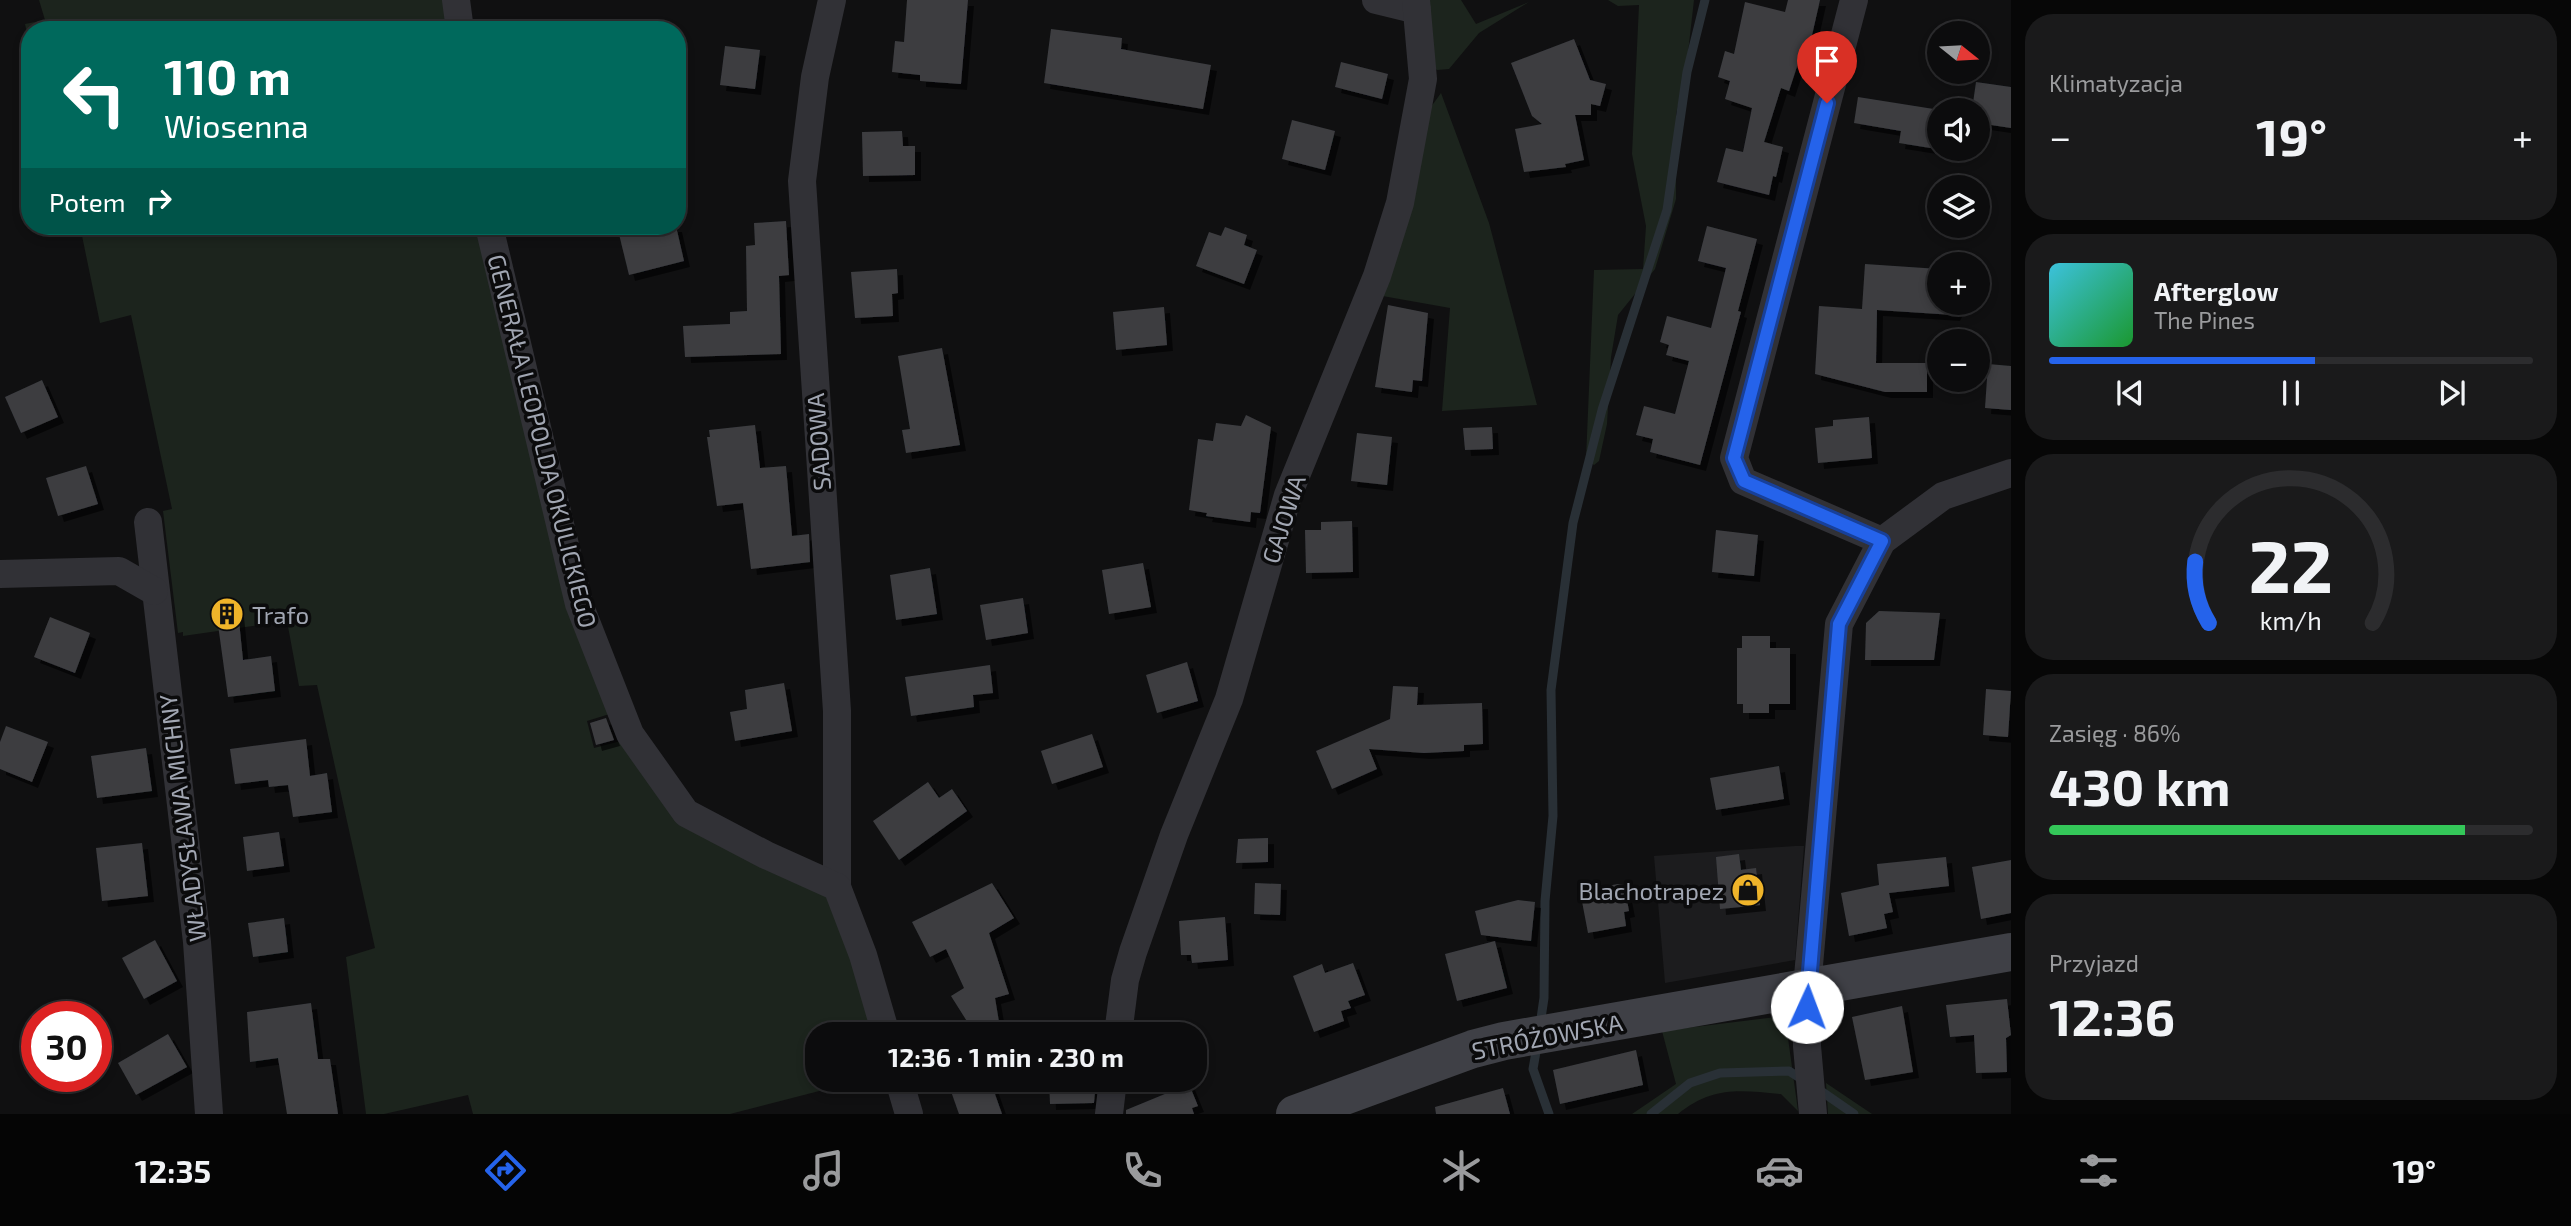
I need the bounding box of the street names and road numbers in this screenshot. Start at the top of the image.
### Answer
street label: GENERAŁA LEOPOLDA OKULICKIEGO [482,251,604,631]
street label: SADOWA [800,392,836,492]
street label: GAJOWA [1255,471,1311,567]
street label: WŁADYSŁAWA MICHNY [152,692,212,943]
street label: STRÓŻOWSKA [1469,1007,1625,1065]

